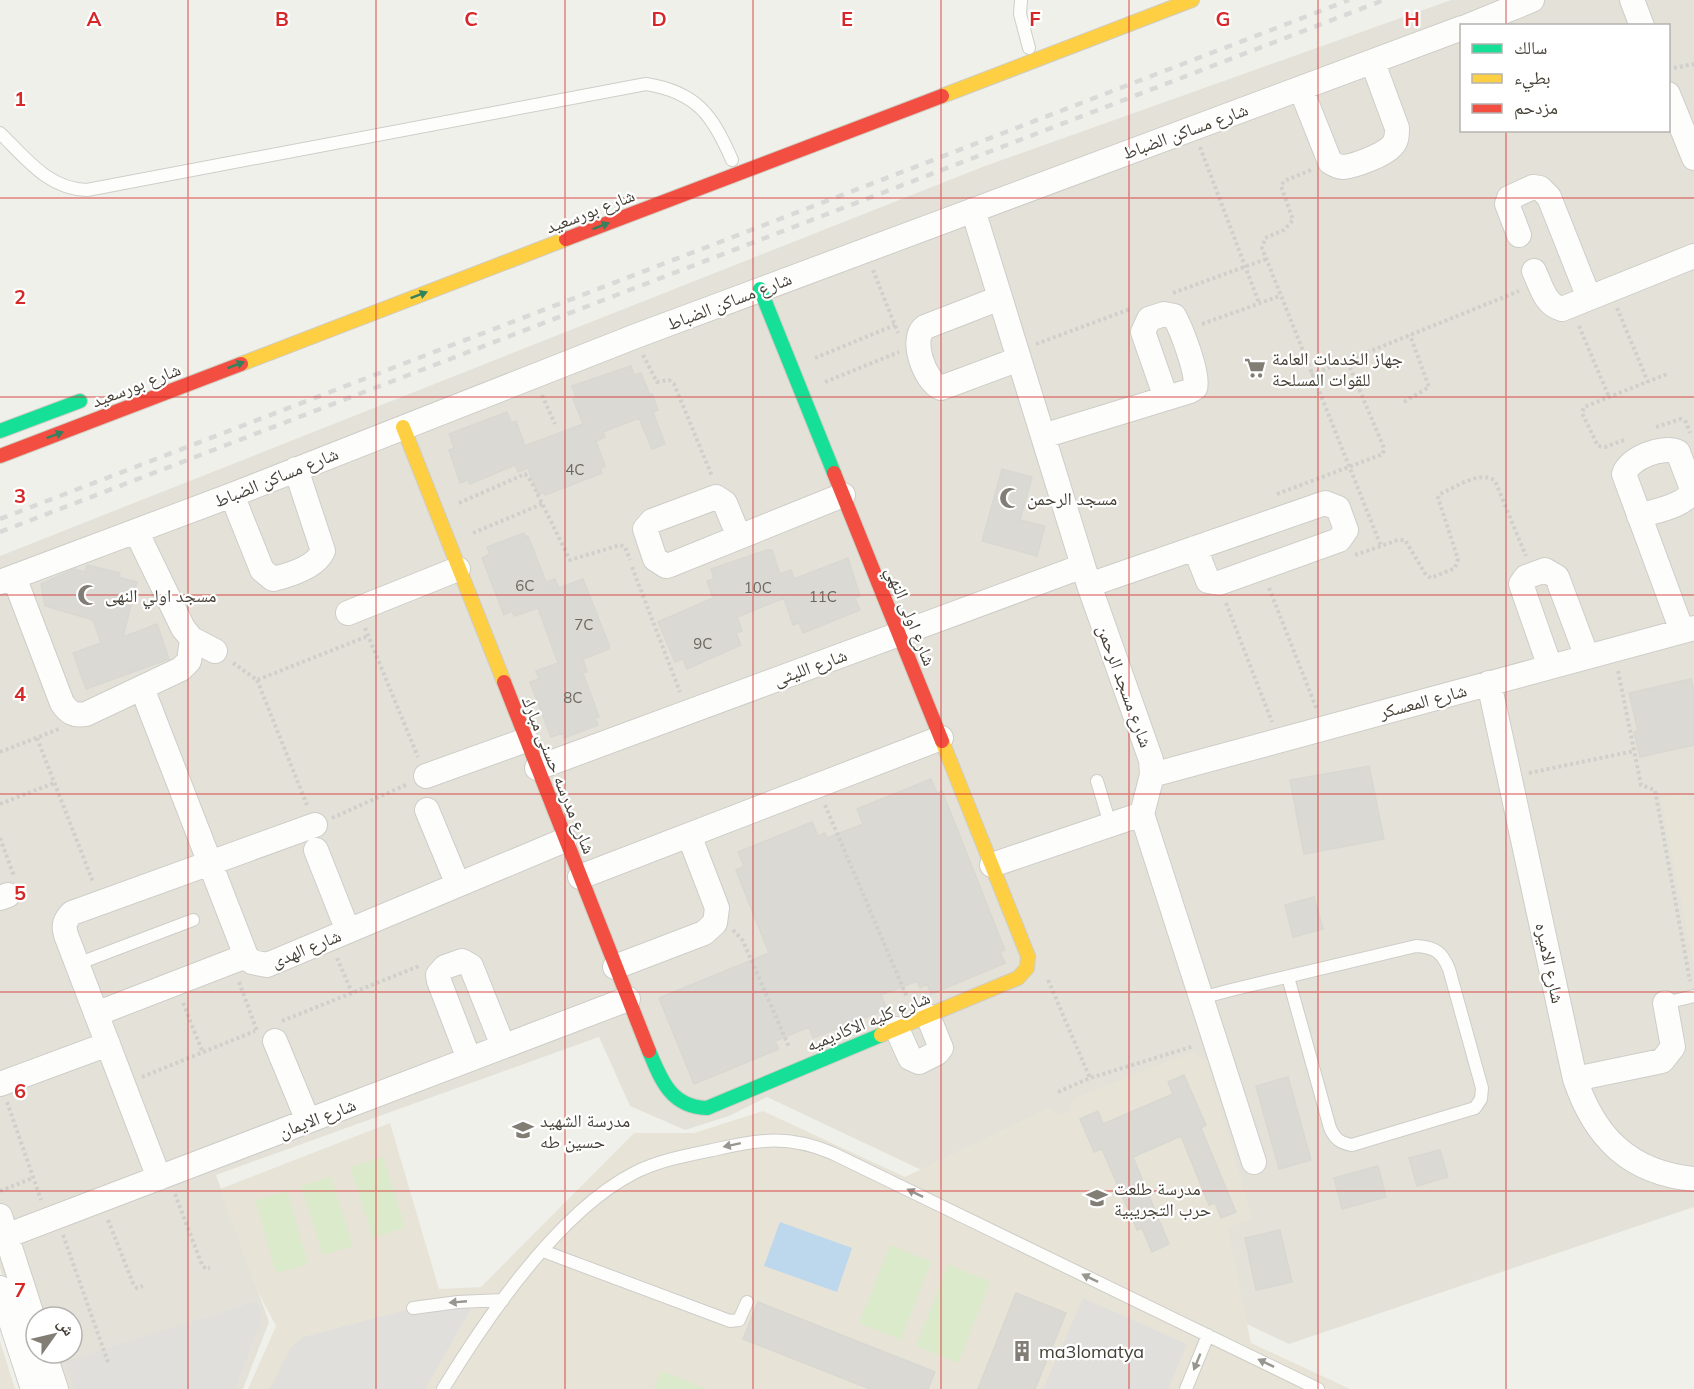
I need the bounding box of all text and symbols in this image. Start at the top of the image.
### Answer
text: A [87,6,102,31]
text: B [275,6,289,31]
text: C [464,6,478,31]
text: D [651,6,667,31]
text: E [841,6,853,31]
text: F [1029,6,1041,31]
text: G [1216,6,1230,31]
text: H [1404,6,1420,31]
legend [1460,24,1670,132]
text: سالك [1514,36,1547,59]
text: بطيء [1514,66,1551,93]
text: 1 [14,86,26,111]
text: مزدحم [1514,96,1558,120]
street label: شارع مساكن الضباط [1119,98,1251,164]
street label: شارع بورسعيد [542,184,638,238]
one-way arrow [592,221,610,230]
street label: شارع مساكن الضباط [663,267,795,335]
text: 2 [14,284,26,309]
one-way arrow [410,290,428,300]
place label: جهاز الخدمات العامة للقوات المسلحة [1272,347,1403,391]
supermarket icon: جهاز الخدمات العامة للقوات المسلحة [1243,356,1267,380]
street label: شارع بورسعيد [88,358,184,412]
one-way arrow [228,360,246,370]
one-way arrow [46,430,64,440]
street label: شارع مساكن الضباط [210,442,342,512]
house number: 4C [565,460,585,479]
text: 3 [14,483,26,508]
mosque icon: مسجد الرحمن [998,486,1022,510]
place label: مسجد الرحمن [1027,487,1117,510]
street label: شارع اولى النهي [877,563,941,670]
house number: 6C [515,576,535,595]
house number: 10C [744,578,772,597]
mosque icon: مسجد اولي النهى [76,583,100,607]
place label: مسجد اولي النهى [105,584,217,610]
house number: 11C [809,587,837,606]
house number: 7C [574,615,594,634]
street label: شارع مسجد الرحمن [1092,621,1158,751]
house number: 9C [693,634,713,653]
street label: شارع الليثى [770,643,850,691]
street label: شارع المعسكر [1376,678,1469,724]
text: 4 [14,681,26,706]
house number: 8C [563,688,583,707]
street label: شارع مدرسه حسنى مبارك [517,693,601,857]
text: 5 [14,880,26,905]
street label: شارع الاميره [1530,921,1570,1005]
street label: شارع الهدى [268,924,344,972]
street label: شارع كليه الاكاديميه [803,986,933,1056]
text: 6 [14,1078,26,1103]
street label: شارع الايمان [275,1093,359,1143]
place label: مدرسة الشهيد حسين طه [540,1109,630,1153]
school or university icon: مدرسة الشهيد حسين طه [511,1118,535,1142]
one-way arrow [723,1141,741,1151]
place label: مدرسة طلعت حرب التجريبية [1114,1177,1211,1221]
school or university icon: مدرسة طلعت حرب التجريبية [1085,1186,1109,1210]
one-way arrow [906,1188,923,1198]
one-way arrow [1082,1274,1099,1283]
text: 7 [14,1277,26,1302]
one-way arrow [448,1297,467,1307]
north arrow [24,1305,84,1365]
text: ش [53,1314,79,1339]
building icon: ma3lomatya [1010,1339,1034,1363]
place label: ma3lomatya [1039,1340,1144,1363]
one-way arrow [1192,1353,1201,1371]
one-way arrow [1257,1359,1274,1368]

